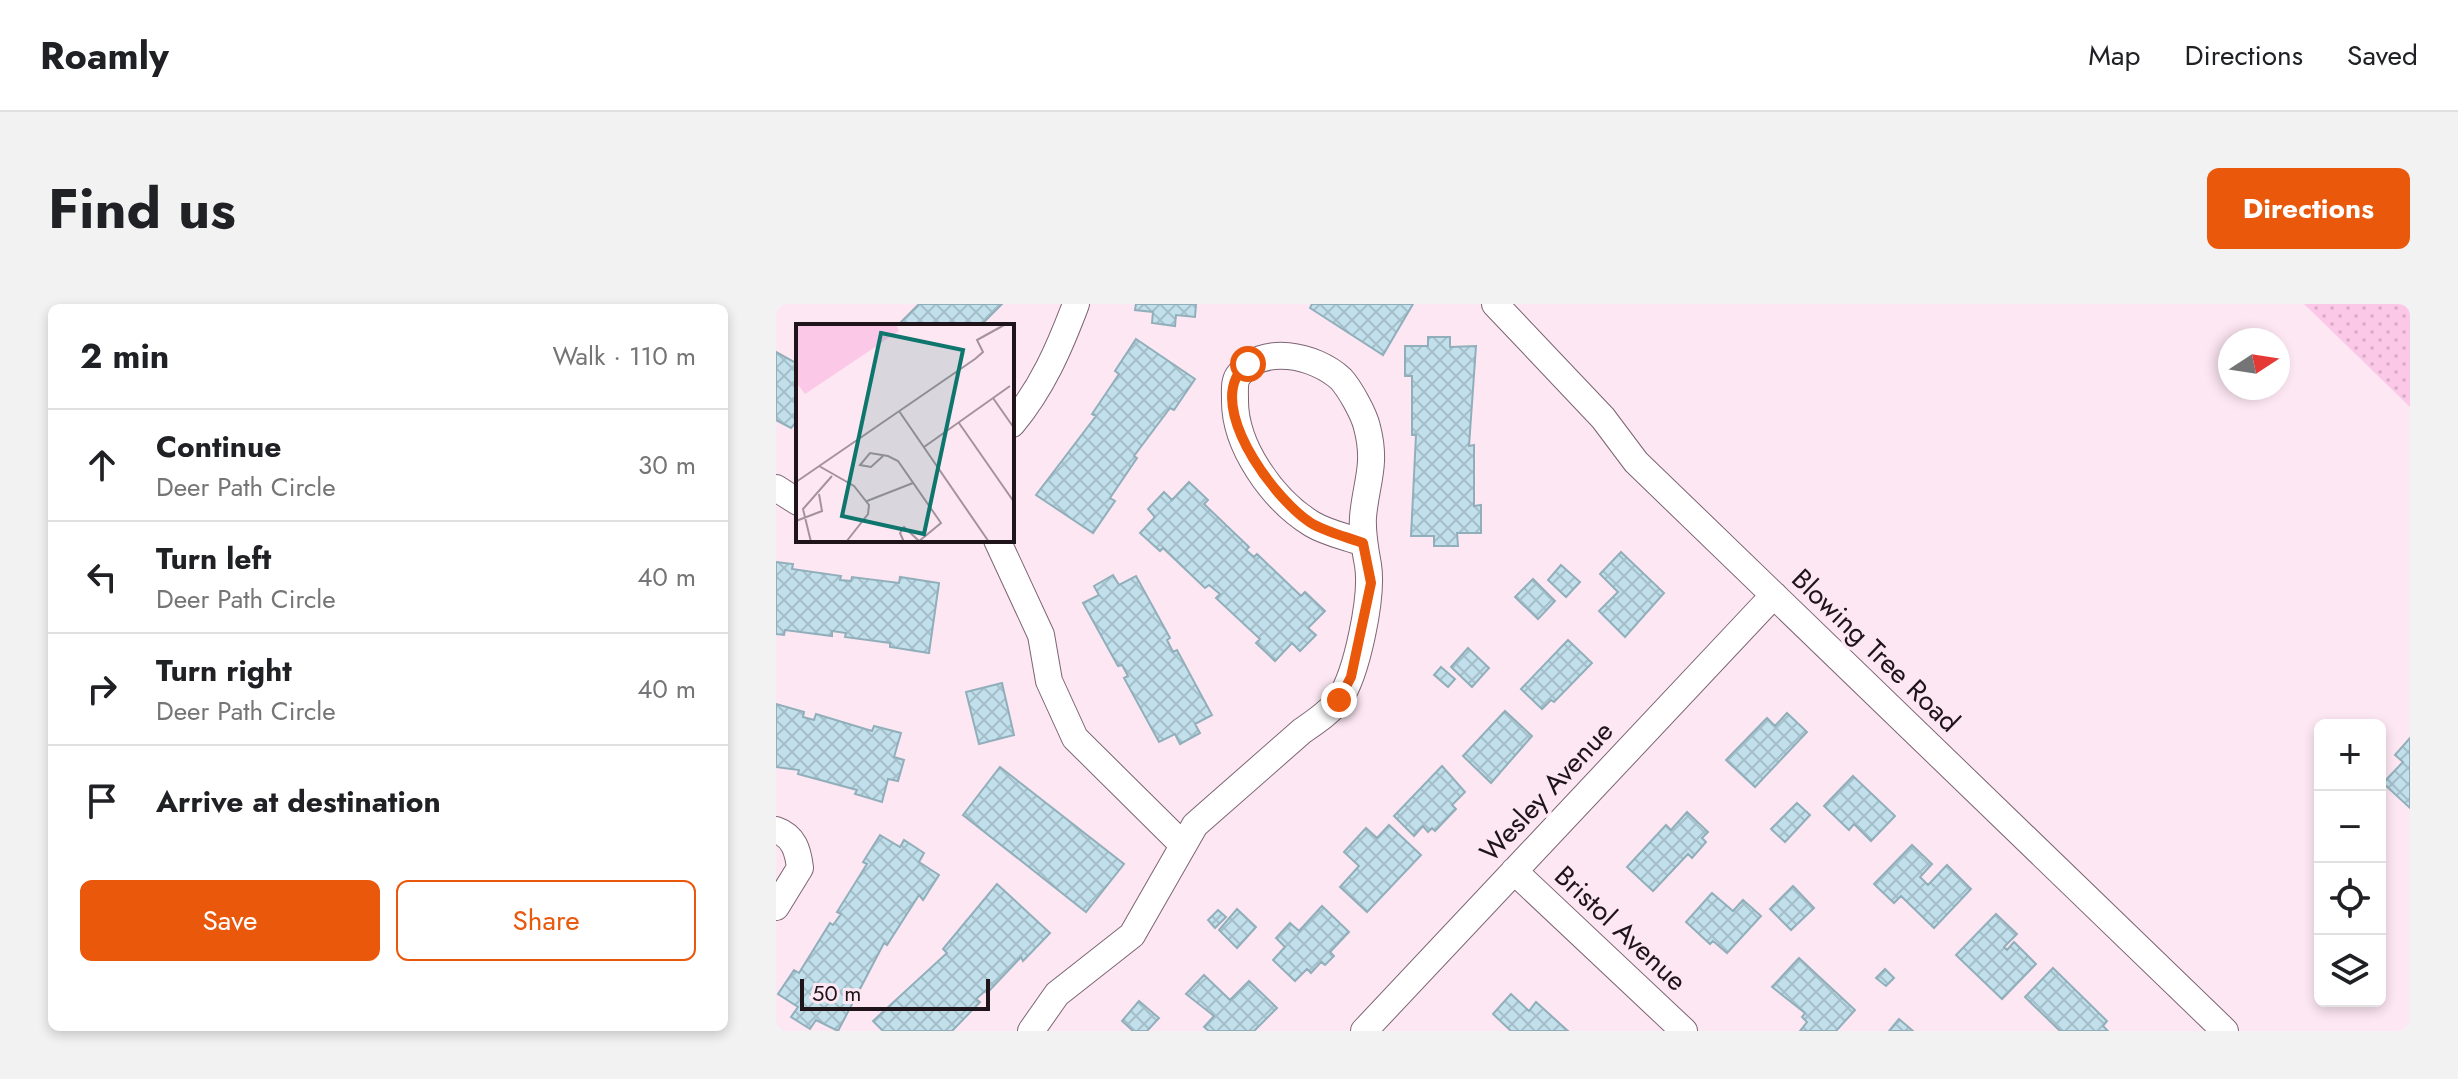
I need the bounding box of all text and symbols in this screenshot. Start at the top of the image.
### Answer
text: Roamly [40,28,169,83]
text: Map [2088,35,2140,76]
text: Directions [2184,35,2303,76]
text: Saved [2347,35,2418,76]
text: Find us [48,168,236,249]
button: Directions [2207,168,2410,249]
inset map [796,324,1014,542]
north arrow [2218,328,2290,400]
text: 2 min [80,332,169,381]
text: Walk · 110 m [552,337,696,375]
route start [1230,346,1266,382]
text: Continue [156,425,282,468]
icon: ahead [80,443,124,487]
text: 30 m [638,446,696,484]
text: Deer Path Circle [156,468,336,506]
text: Turn left [156,537,271,580]
icon: left [80,555,124,599]
text: 40 m [637,558,696,596]
street label: Blowing Tree Road [1782,559,1969,741]
text: Deer Path Circle [156,580,336,618]
text: Turn right [156,649,292,692]
icon: right [80,667,124,711]
text: 40 m [637,670,696,708]
route end [1321,682,1357,718]
text: Deer Path Circle [156,692,336,730]
street label: Wesley Avenue [1470,712,1623,871]
map controls [2314,719,2386,1007]
button: + [2314,719,2386,791]
icon: arrive [80,779,124,823]
text: Arrive at destination [156,780,441,823]
button: − [2314,791,2386,863]
street label: Bristol Avenue [1545,856,1696,1001]
button: locate [2314,863,2386,935]
button: Save [80,880,380,961]
button: Share [396,880,696,961]
button: layers [2314,935,2386,1007]
scale bar [800,975,990,1011]
text: 50 m [812,977,861,1009]

